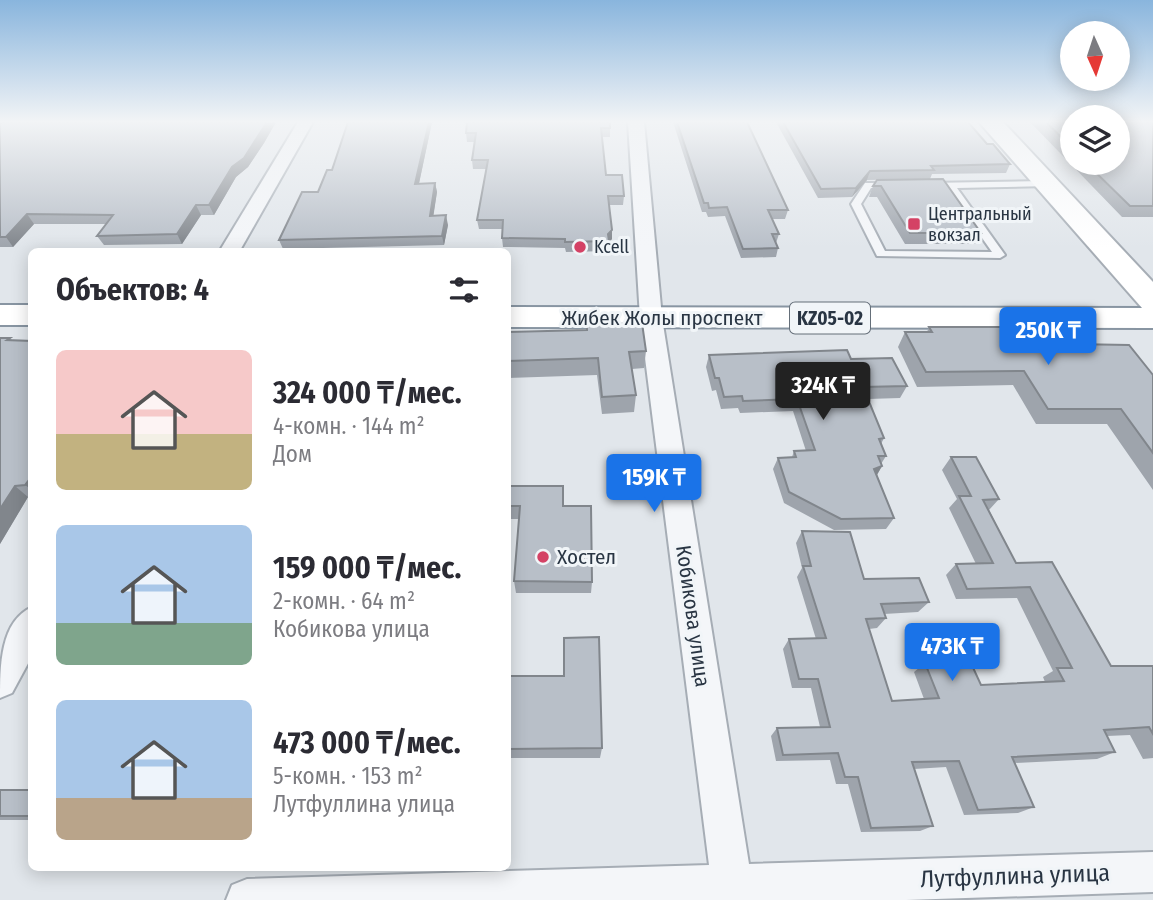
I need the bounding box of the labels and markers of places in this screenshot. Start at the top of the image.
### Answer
place label: Центральный вокзал [928,203,1032,246]
marker: Центральный вокзал [906,216,922,232]
place label: Kcell [594,236,629,258]
marker: Kcell [572,239,588,255]
pin: 250K ₸ [991,308,1105,367]
pin: 324K ₸ [766,362,880,422]
pin: 159K ₸ [597,454,711,514]
place label: Хостел [557,544,616,570]
marker: Хостел [535,549,551,565]
pin: 473K ₸ [895,624,1009,683]

